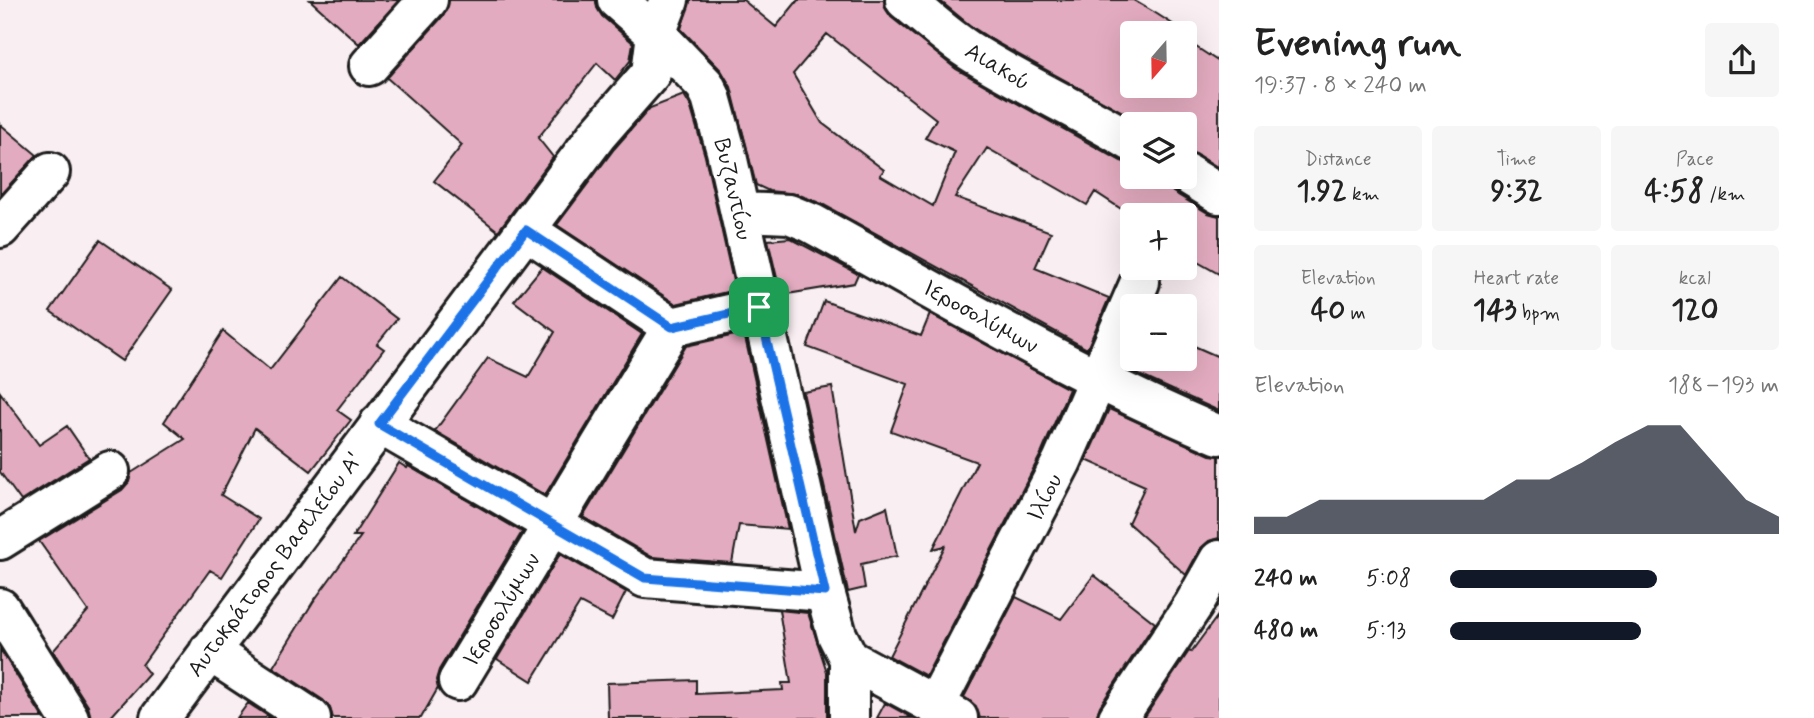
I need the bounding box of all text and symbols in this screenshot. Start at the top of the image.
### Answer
text: Evening run [1254,20,1461,69]
north arrow [1120,21,1197,98]
map controls [1120,21,1197,371]
button: share [1705,23,1779,97]
street label: Αιακού [959,37,1035,99]
text: 19:37 · 8 × 240 m [1254,71,1427,101]
button: layers [1120,112,1197,189]
street label: Βυζαντίου [706,136,758,243]
text: Distance [1305,147,1372,172]
text: Time [1497,147,1536,172]
text: Pace [1676,147,1714,172]
text: 1.92 [1297,172,1347,211]
text: 9:32 [1490,172,1543,211]
text: 4:58 [1644,172,1704,211]
text: km [1347,182,1380,207]
text: /km [1704,182,1745,207]
button: + [1120,203,1197,280]
text: Elevation [1301,266,1376,291]
text: Heart rate [1474,266,1559,291]
text: kcal [1679,266,1711,291]
street label: Ιεροσολύμων [917,274,1043,362]
pin [729,277,789,337]
icon: arrive [740,288,778,326]
text: 40 [1311,291,1345,330]
text: 143 [1473,291,1517,330]
text: 120 [1671,291,1718,330]
button: − [1120,294,1197,371]
text: m [1345,301,1366,326]
text: bpm [1517,301,1560,326]
text: Elevation [1254,371,1345,401]
text: 188–193 m [1668,371,1779,401]
street label: Αυτοκράτορος Βασιλείου A' [181,447,370,684]
street label: Ιλίου [1021,469,1070,527]
street label: Ιεροσολύμων [457,548,548,672]
text: 240 m [1254,564,1318,594]
text: 5:08 [1366,564,1411,594]
text: 480 m [1254,616,1318,646]
text: 5:13 [1366,616,1406,646]

